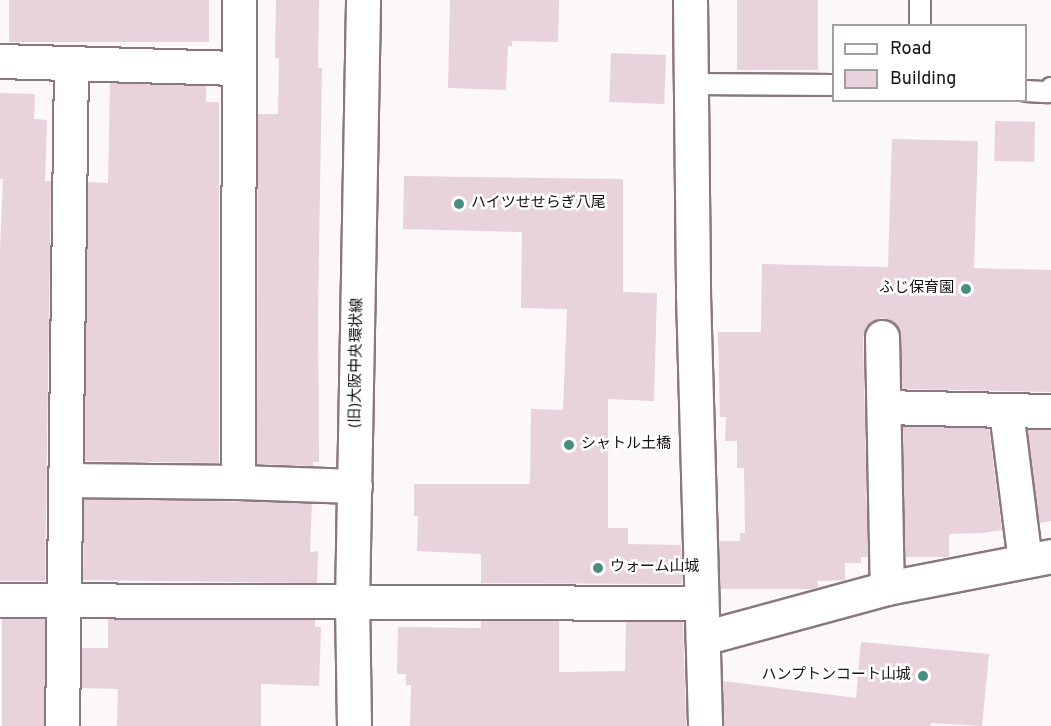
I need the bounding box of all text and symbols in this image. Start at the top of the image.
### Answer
legend [832,24,1027,102]
text: Road [890,38,932,61]
text: Building [890,68,956,91]
place label: ハイツせせらぎ八尾 [471,195,606,213]
marker: ハイツせせらぎ八尾 [452,197,466,211]
place label: ふじ保育園 [879,280,954,298]
marker: ふじ保育園 [959,282,973,296]
street label: (旧)大阪中央環状線 [347,298,367,428]
place label: シャトル土橋 [581,436,671,454]
marker: シャトル土橋 [562,438,576,452]
place label: ウォーム山城 [610,559,700,577]
marker: ウォーム山城 [591,561,605,575]
place label: ハンプトンコート山城 [761,667,911,685]
marker: ハンプトンコート山城 [916,669,930,683]

